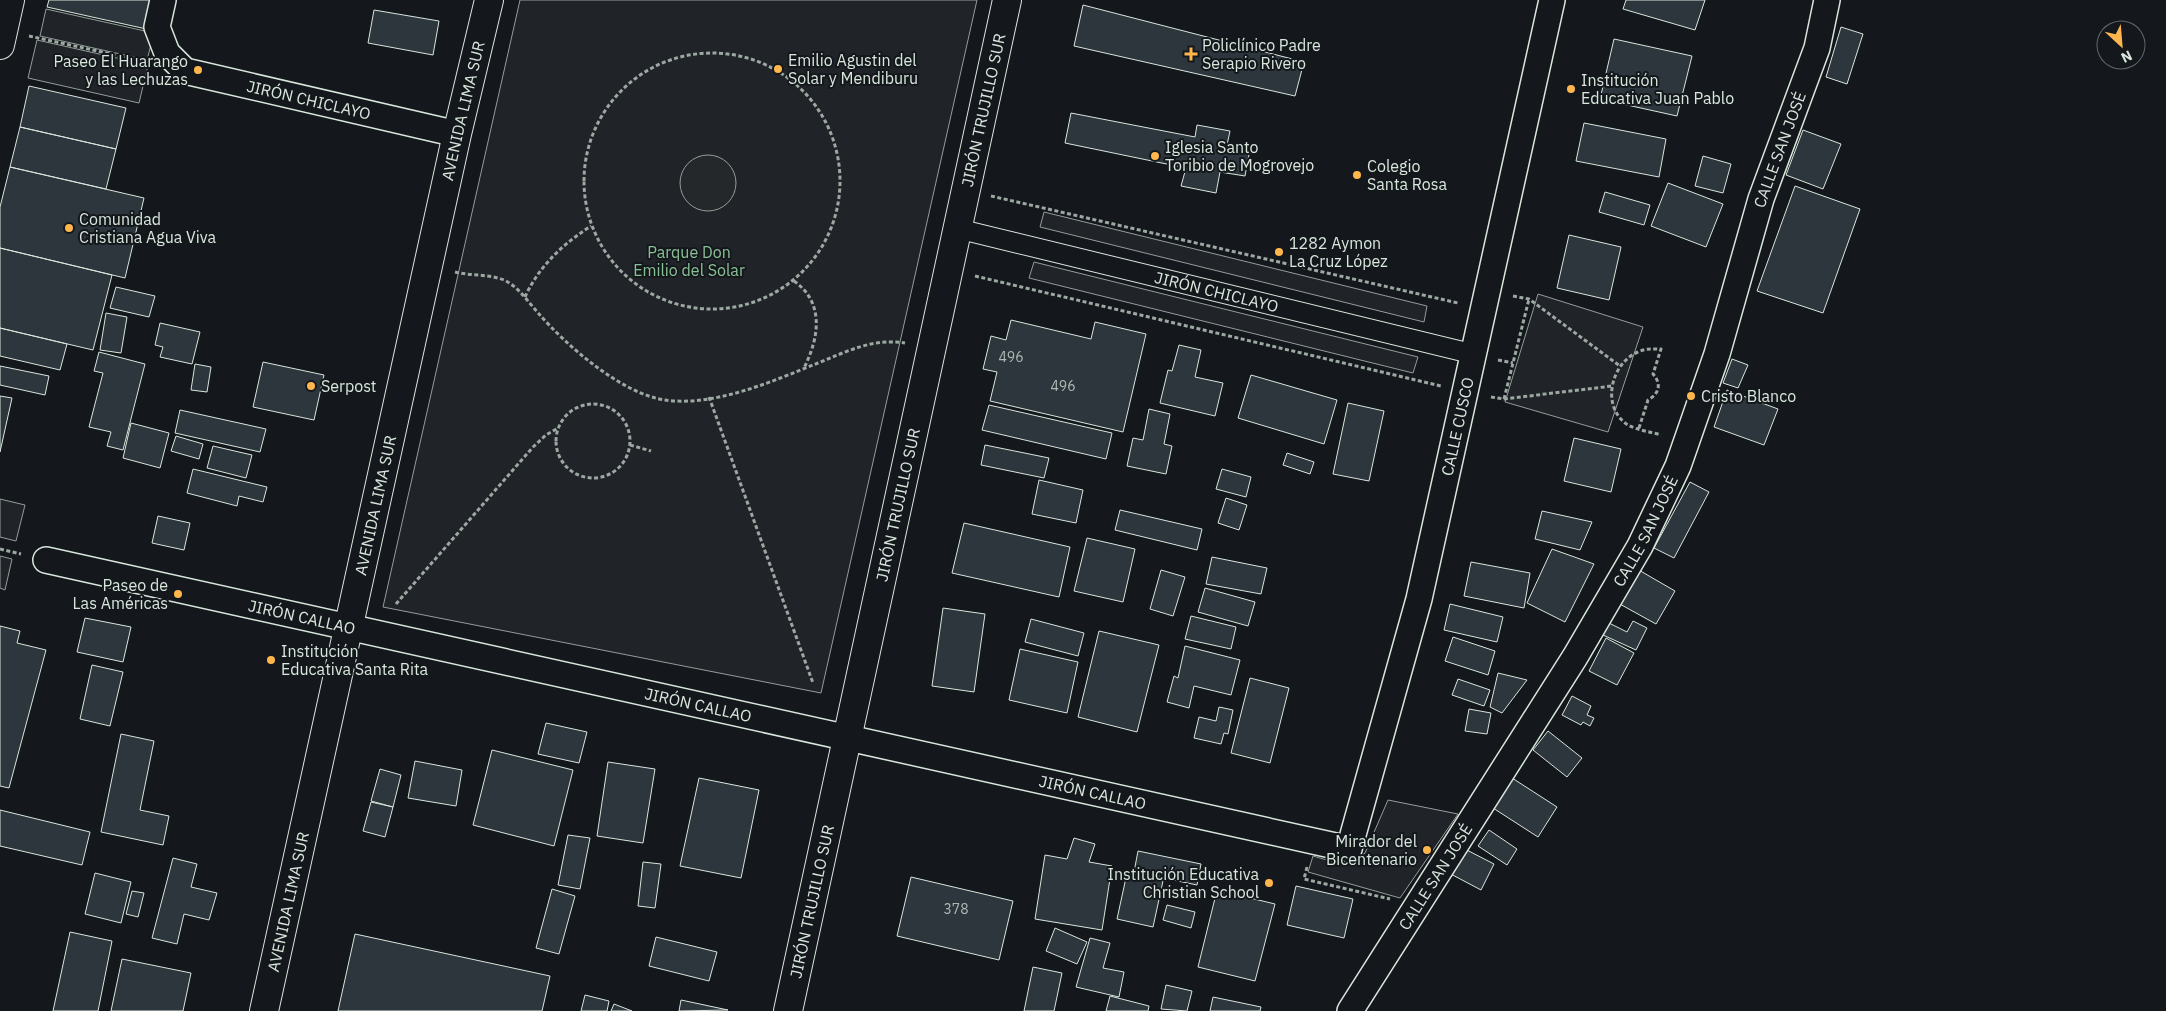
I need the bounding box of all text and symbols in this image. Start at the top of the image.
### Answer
north arrow [2096,20,2146,70]
street label: JIRÓN TRUJILLO SUR [957,31,1010,189]
place label: Policlínico Padre Serapio Rivero [1202,35,1321,73]
street label: AVENIDA LIMA SUR [437,39,489,182]
text: N [2118,46,2135,67]
marker: Policlínico Padre Serapio Rivero [1184,47,1198,61]
place label: Emilio Agustin del Solar y Mendiburu [788,50,918,88]
place label: Paseo El Huarango y las Lechuzas [53,51,188,89]
marker: Emilio Agustin del Solar y Mendiburu [772,63,784,75]
marker: Paseo El Huarango y las Lechuzas [192,64,204,76]
place label: Institución Educativa Juan Pablo [1581,70,1734,108]
street label: JIRÓN CHICLAYO [245,76,373,124]
marker: Institución Educativa Juan Pablo [1565,83,1577,95]
street label: CALLE SAN JOSÉ [1749,89,1810,210]
place label: Iglesia Santo Toribio de Mogrovejo [1165,137,1314,175]
marker: Iglesia Santo Toribio de Mogrovejo [1149,150,1161,162]
place label: Colegio Santa Rosa [1367,156,1448,194]
marker: Colegio Santa Rosa [1351,169,1363,181]
place label: Comunidad Cristiana Agua Viva [79,209,217,247]
marker: Comunidad Cristiana Agua Viva [63,222,75,234]
place label: 1282 Aymon La Cruz López [1289,233,1388,271]
park label: Parque Don Emilio del Solar [633,242,745,280]
marker: 1282 Aymon La Cruz López [1273,246,1285,258]
street label: JIRÓN CHICLAYO [1153,267,1280,316]
house number: 496 [998,348,1024,366]
street label: CALLE CUSCO [1437,375,1478,478]
place label: Serpost [321,376,377,396]
house number: 496 [1050,377,1076,395]
marker: Serpost [305,380,317,392]
place label: Cristo Blanco [1701,386,1796,406]
marker: Cristo Blanco [1685,390,1697,402]
street label: JIRÓN TRUJILLO SUR [871,426,924,583]
street label: AVENIDA LIMA SUR [350,433,400,577]
street label: CALLE SAN JOSÉ [1609,472,1682,590]
place label: Paseo de Las Américas [73,575,168,613]
marker: Paseo de Las Américas [172,588,184,600]
street label: JIRÓN CALLAO [246,595,357,638]
place label: Institución Educativa Santa Rita [281,641,429,679]
marker: Institución Educativa Santa Rita [265,654,277,666]
street label: JIRÓN CALLAO [643,683,754,726]
street label: JIRÓN CALLAO [1037,771,1148,814]
street label: CALLE SAN JOSÉ [1394,819,1476,934]
street label: JIRÓN TRUJILLO SUR [785,823,838,980]
street label: AVENIDA LIMA SUR [263,830,313,974]
place label: Mirador del Bicentenario [1326,831,1417,869]
marker: Mirador del Bicentenario [1421,844,1433,856]
place label: Institución Educativa Christian School [1108,864,1259,902]
marker: Institución Educativa Christian School [1263,877,1275,889]
house number: 378 [943,900,969,918]

